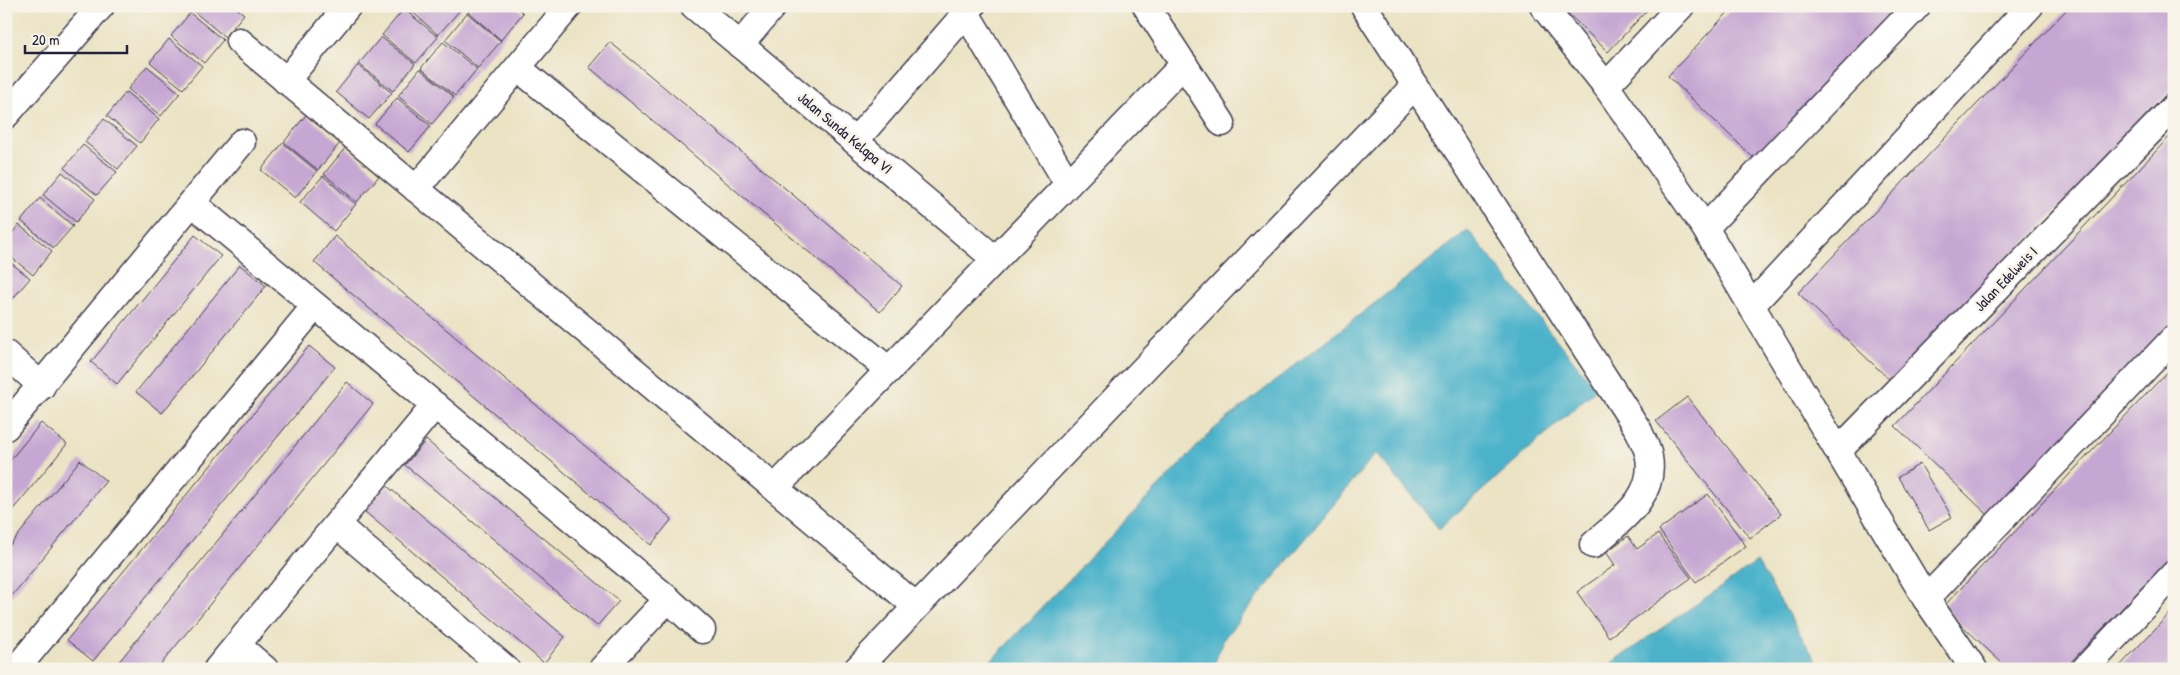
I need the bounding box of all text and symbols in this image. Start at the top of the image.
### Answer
scale bar [25,22,128,54]
text: 20 m [32,29,59,50]
street label: Jalan Sunda Kelapa VI [793,87,897,179]
street label: Jalan Edelweis I [1969,242,2042,316]

